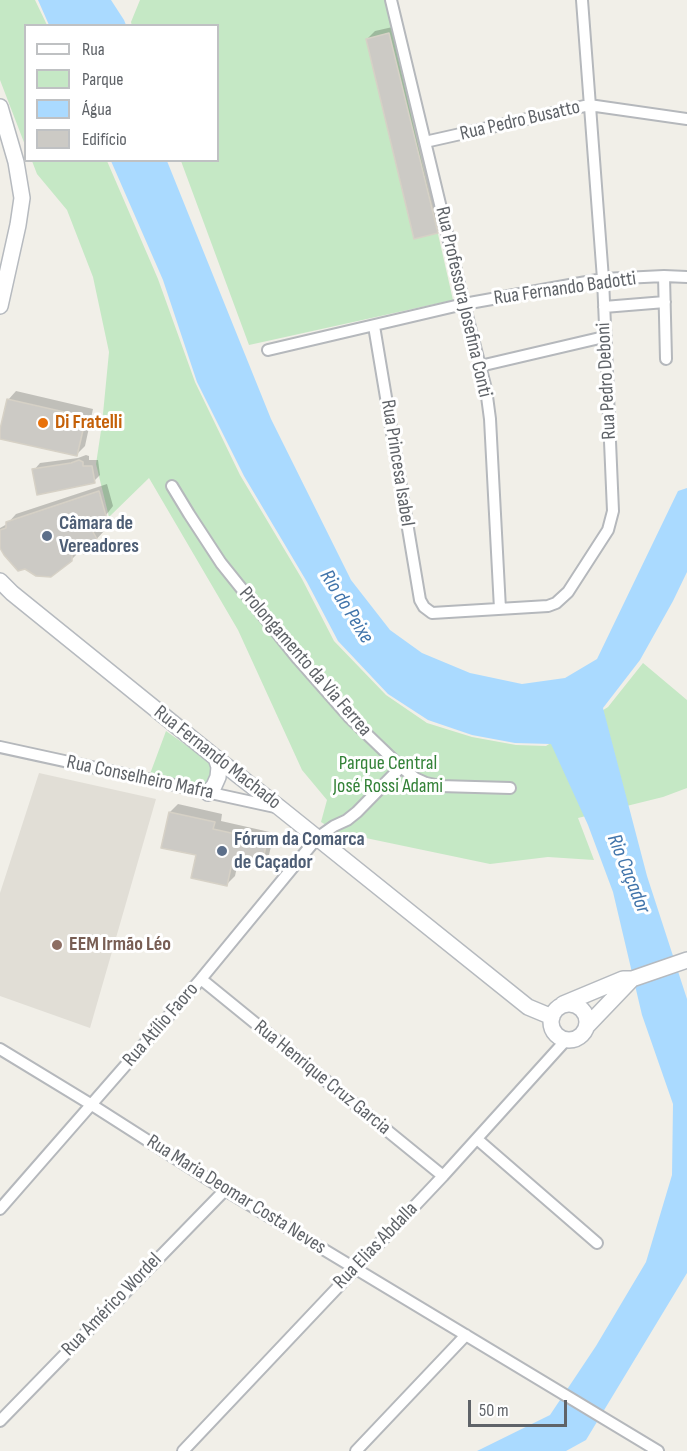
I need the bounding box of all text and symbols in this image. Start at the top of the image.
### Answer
legend [24,24,219,162]
text: Rua [82,39,105,60]
text: Parque [82,69,123,90]
street label: Rua Pedro Busatto [458,96,582,146]
text: Água [82,99,112,120]
text: Edifício [82,129,127,150]
street label: Rua Professora Josefina Conti [429,204,497,400]
street label: Rua Fernando Badotti [492,267,638,311]
street label: Rua Pedro Deboni [592,322,622,440]
street label: Rua Princesa Isabel [375,398,419,528]
place label: Di Fratelli [55,411,122,435]
marker: Di Fratelli [36,416,50,430]
place label: Câmara de Vereadores [59,512,139,559]
marker: Câmara de Vereadores [40,529,54,543]
water label: Rio do Peixe [314,566,378,648]
street label: Prolongamento da Via Ferrea [234,582,376,742]
street label: Rua Fernando Machado [149,701,285,815]
street label: Rua Conselheiro Mafra [64,751,216,805]
park label: Parque Central José Rossi Adami [333,752,443,799]
place label: Fórum da Comarca de Caçador [234,828,365,875]
water label: Rio Caçador [601,831,655,917]
marker: Fórum da Comarca de Caçador [215,844,229,858]
place label: EEM Irmão Léo [69,933,171,957]
marker: EEM Irmão Léo [50,938,64,952]
street label: Rua Atílio Faoro [118,978,204,1072]
street label: Rua Henrique Cruz Garcia [249,1015,395,1141]
street label: Rua Maria Deomar Costa Neves [142,1130,330,1260]
street label: Rua Elias Abdalla [329,1198,423,1294]
street label: Rua Américo Wordel [57,1249,167,1361]
scale bar [471,1388,570,1426]
text: 50 m [479,1400,509,1421]

